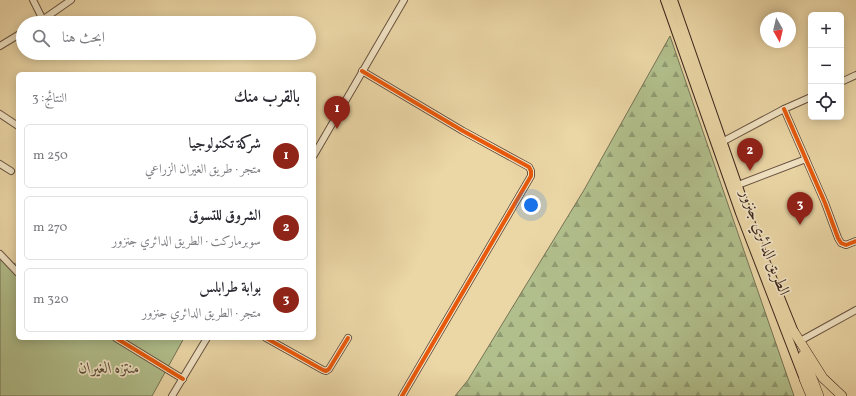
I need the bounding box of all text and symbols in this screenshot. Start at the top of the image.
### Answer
north arrow [760,12,796,48]
map controls [808,12,844,120]
button: + [808,12,844,48]
search box [16,16,316,60]
icon: search [30,27,52,49]
text: ابحث هنا [62,28,105,49]
button: − [808,48,844,84]
button: locate [808,84,844,120]
text: بالقرب منك [234,86,300,109]
text: النتائج: 3 [32,90,67,108]
pin: 1 [324,96,350,129]
text: شركة تكنولوجيا [189,134,261,155]
pin: 2 [737,138,763,171]
text: 250 m [33,147,68,165]
text: 1 [283,147,289,165]
text: متجر · طريق الغيران الزراعي [145,161,261,179]
street label: الطريق الدائري جنزور [733,185,794,299]
pin: 3 [787,192,813,225]
your location [521,195,541,215]
text: الشروق للتسوق [189,206,261,227]
text: 270 m [33,219,67,237]
text: 2 [283,219,289,237]
text: سوبرماركت · الطريق الدائري جنزور [112,233,261,251]
text: بوابة طرابلس [199,278,261,299]
text: 320 m [33,291,68,309]
text: 3 [283,291,289,309]
text: متجر · الطريق الدائري جنزور [142,305,261,323]
park label: منتزه الغيران [78,358,140,380]

